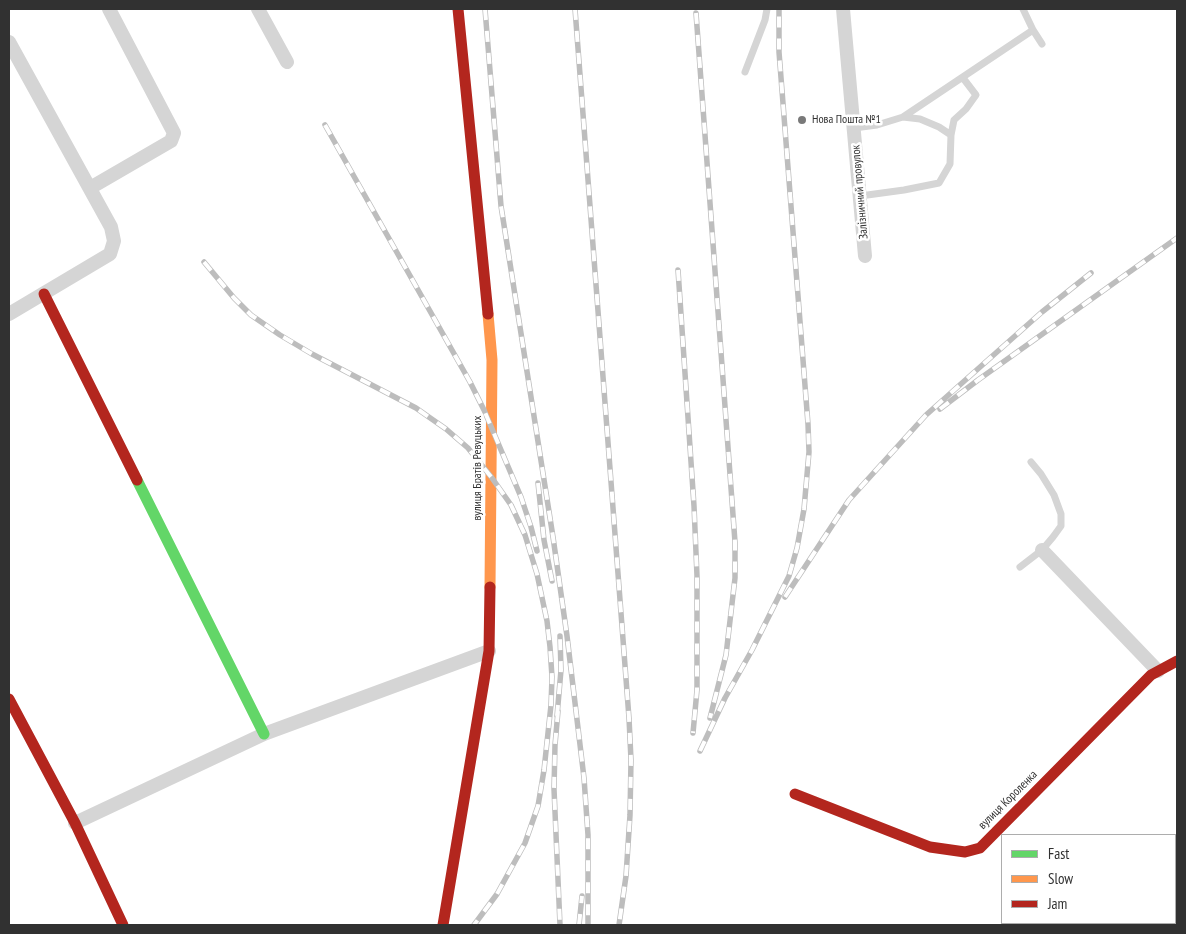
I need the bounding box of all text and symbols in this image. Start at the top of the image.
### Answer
place label: Нова Пошта №1 [812,113,881,127]
marker: Нова Пошта №1 [796,114,808,126]
street label: Залізничний провулок [849,144,871,240]
street label: вулиця Братів Ревуцьких [471,415,485,521]
street label: вулиця Короленка [976,768,1040,832]
legend [1001,834,1176,924]
text: Fast [1048,844,1069,863]
text: Slow [1048,869,1073,888]
text: Jam [1048,894,1067,913]

